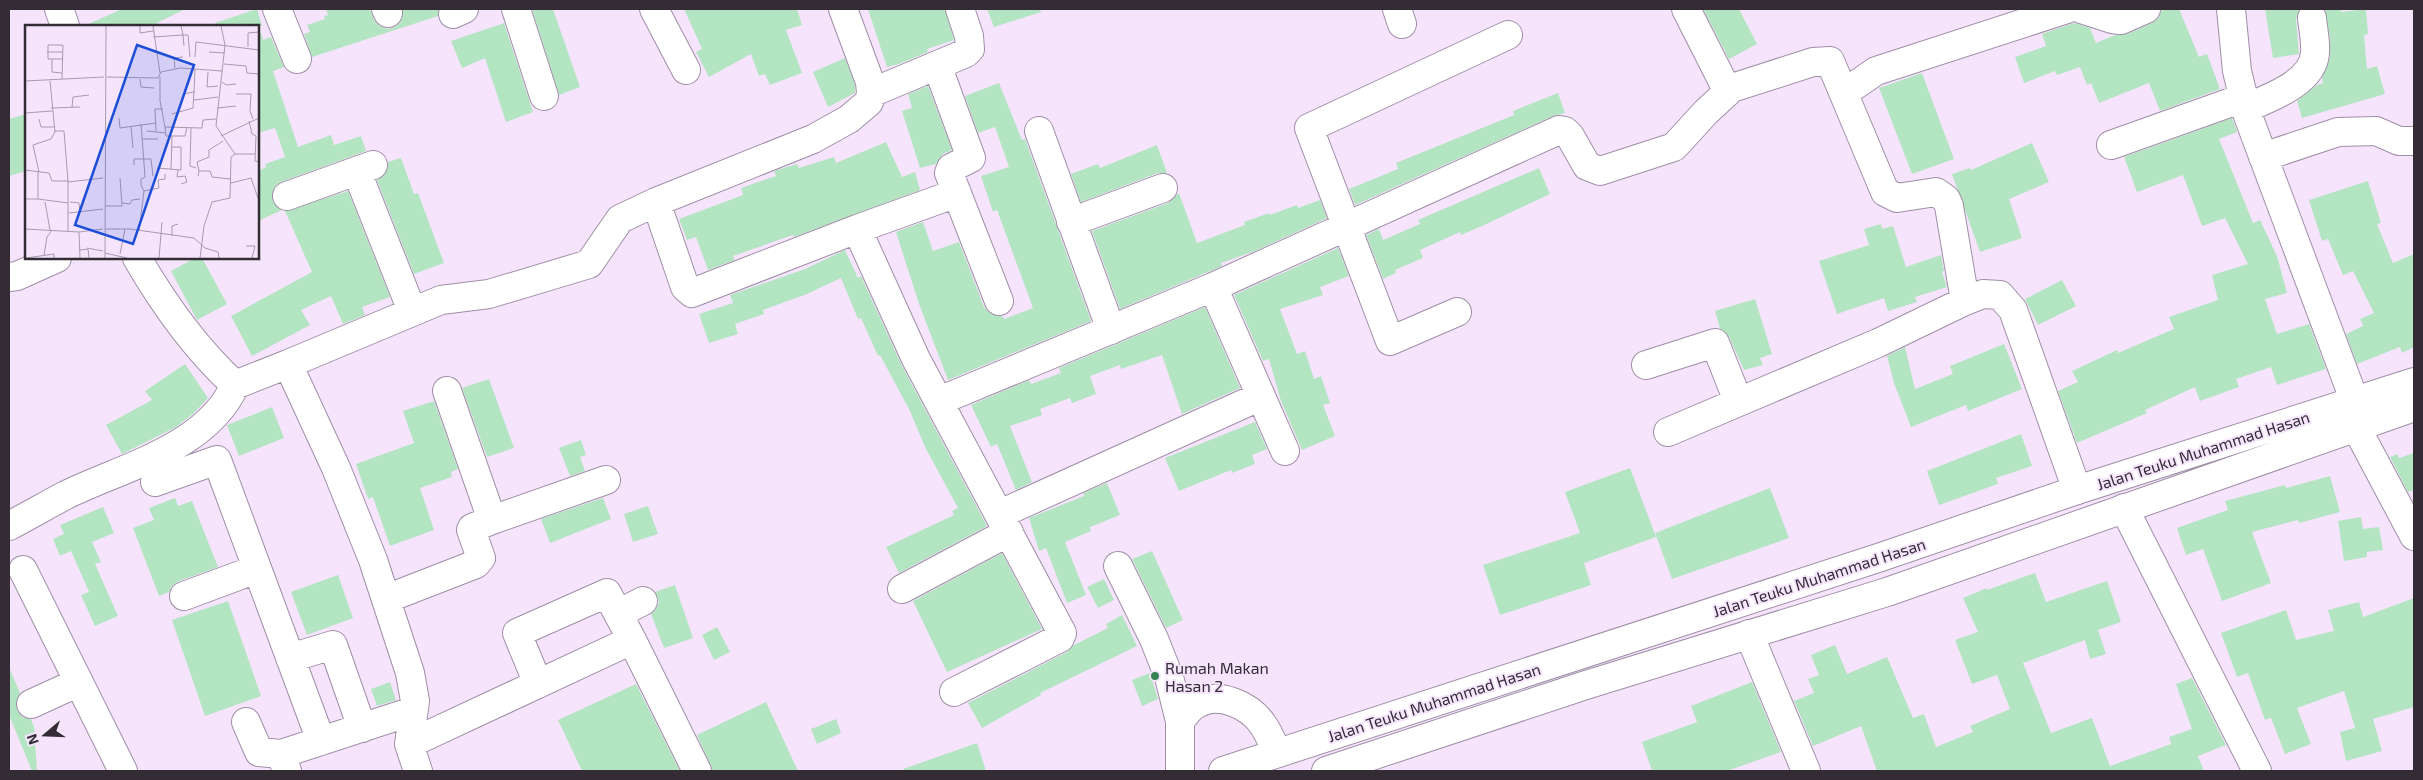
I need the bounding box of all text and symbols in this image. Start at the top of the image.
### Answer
inset map [25,25,259,259]
street label: Jalan Teuku Muhammad Hasan [2094,407,2312,493]
street label: Jalan Teuku Muhammad Hasan [1710,534,1928,620]
place label: Rumah Makan Hasan 2 [1165,658,1269,695]
street label: Jalan Teuku Muhammad Hasan [1325,659,1543,745]
marker: Rumah Makan Hasan 2 [1149,670,1161,682]
north arrow [20,710,70,760]
text: N [23,732,42,747]

